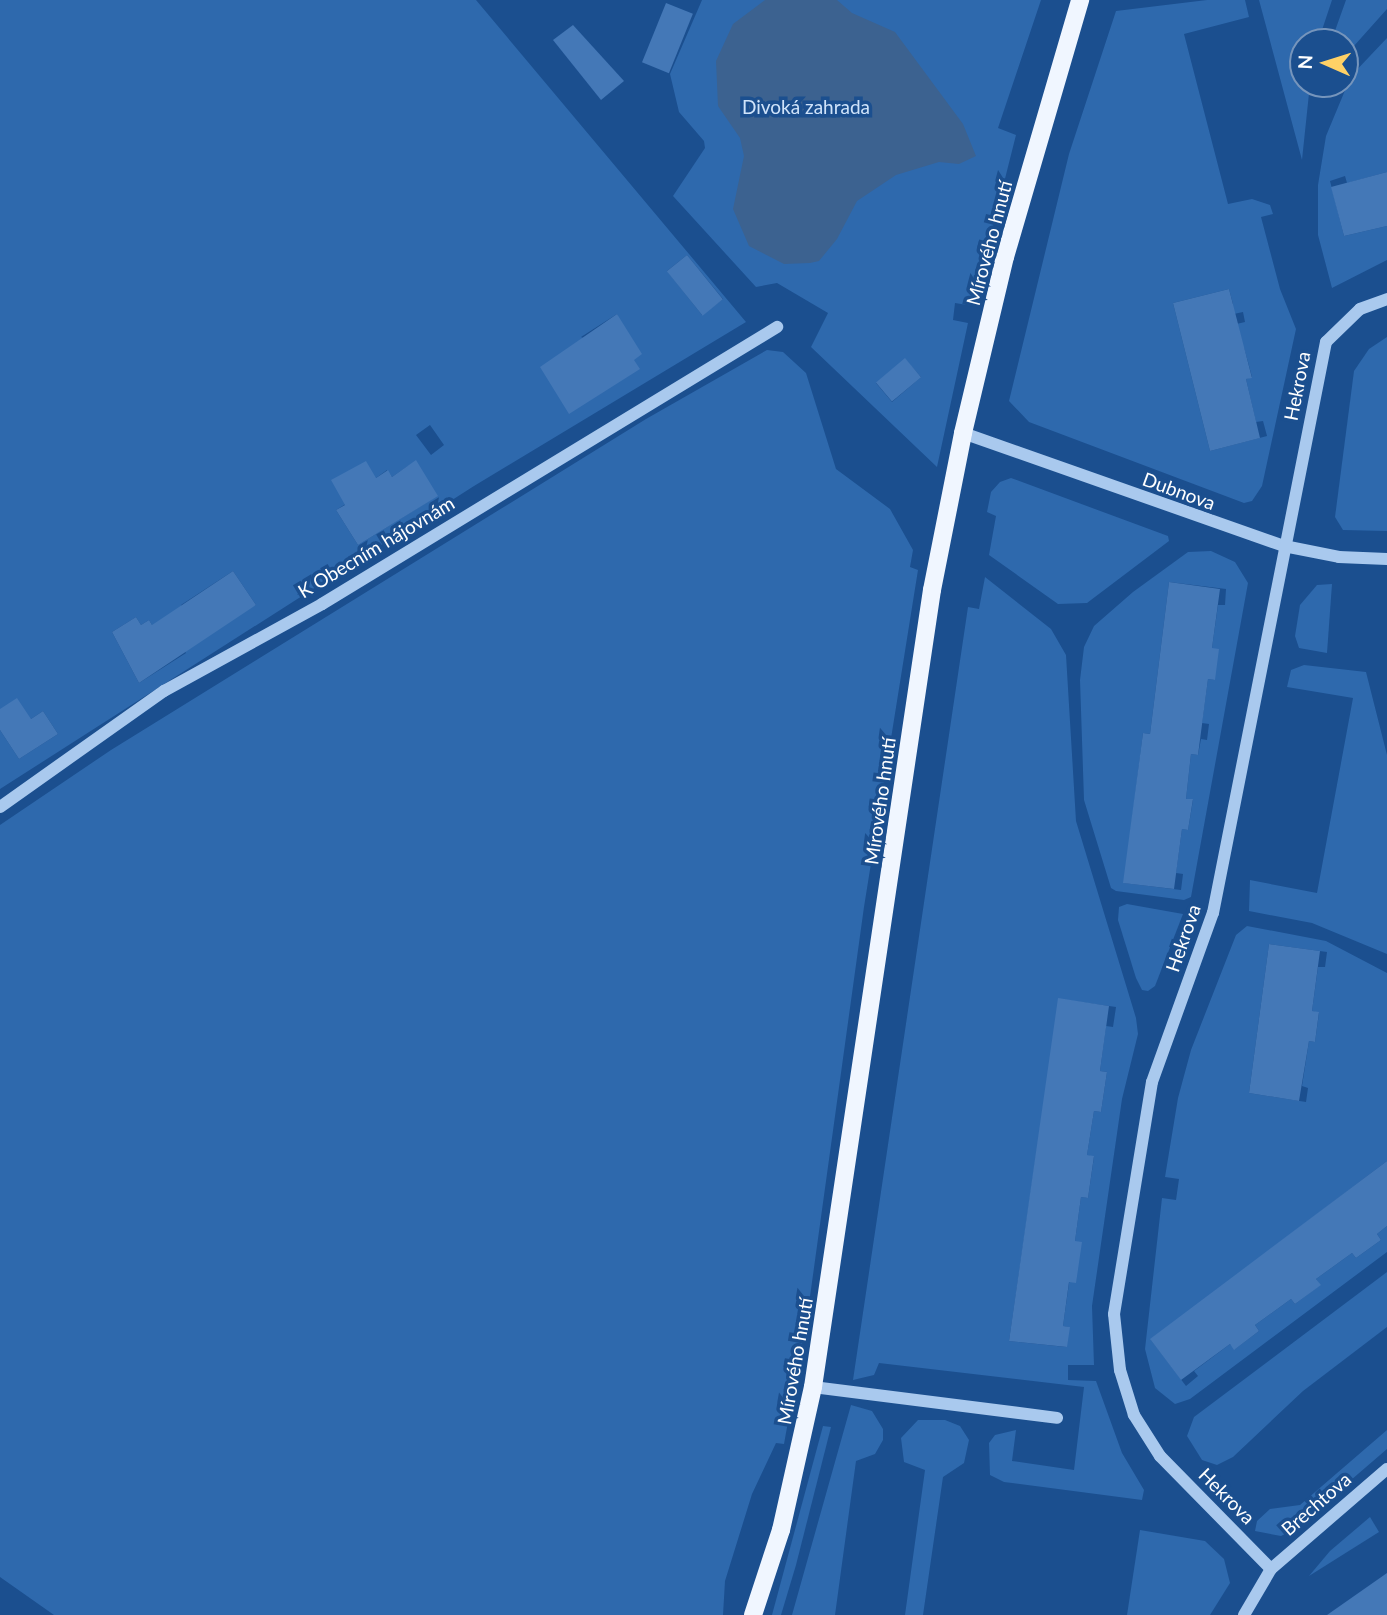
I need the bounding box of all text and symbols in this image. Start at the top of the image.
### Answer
north arrow [1289,28,1359,98]
text: N [1293,54,1316,70]
park label: Divoká zahrada [742,96,870,118]
street label: Mírového hnutí [961,178,1017,308]
street label: Hekrova [1279,349,1315,423]
street label: Dubnova [1140,467,1218,515]
street label: K Obecním hájovnám [294,491,458,603]
street label: Mírového hnutí [860,736,900,866]
street label: Hekrova [1161,901,1205,975]
street label: Mírového hnutí [773,1296,817,1426]
street label: Hekrova [1194,1463,1260,1529]
street label: Brechtova [1277,1468,1355,1540]

